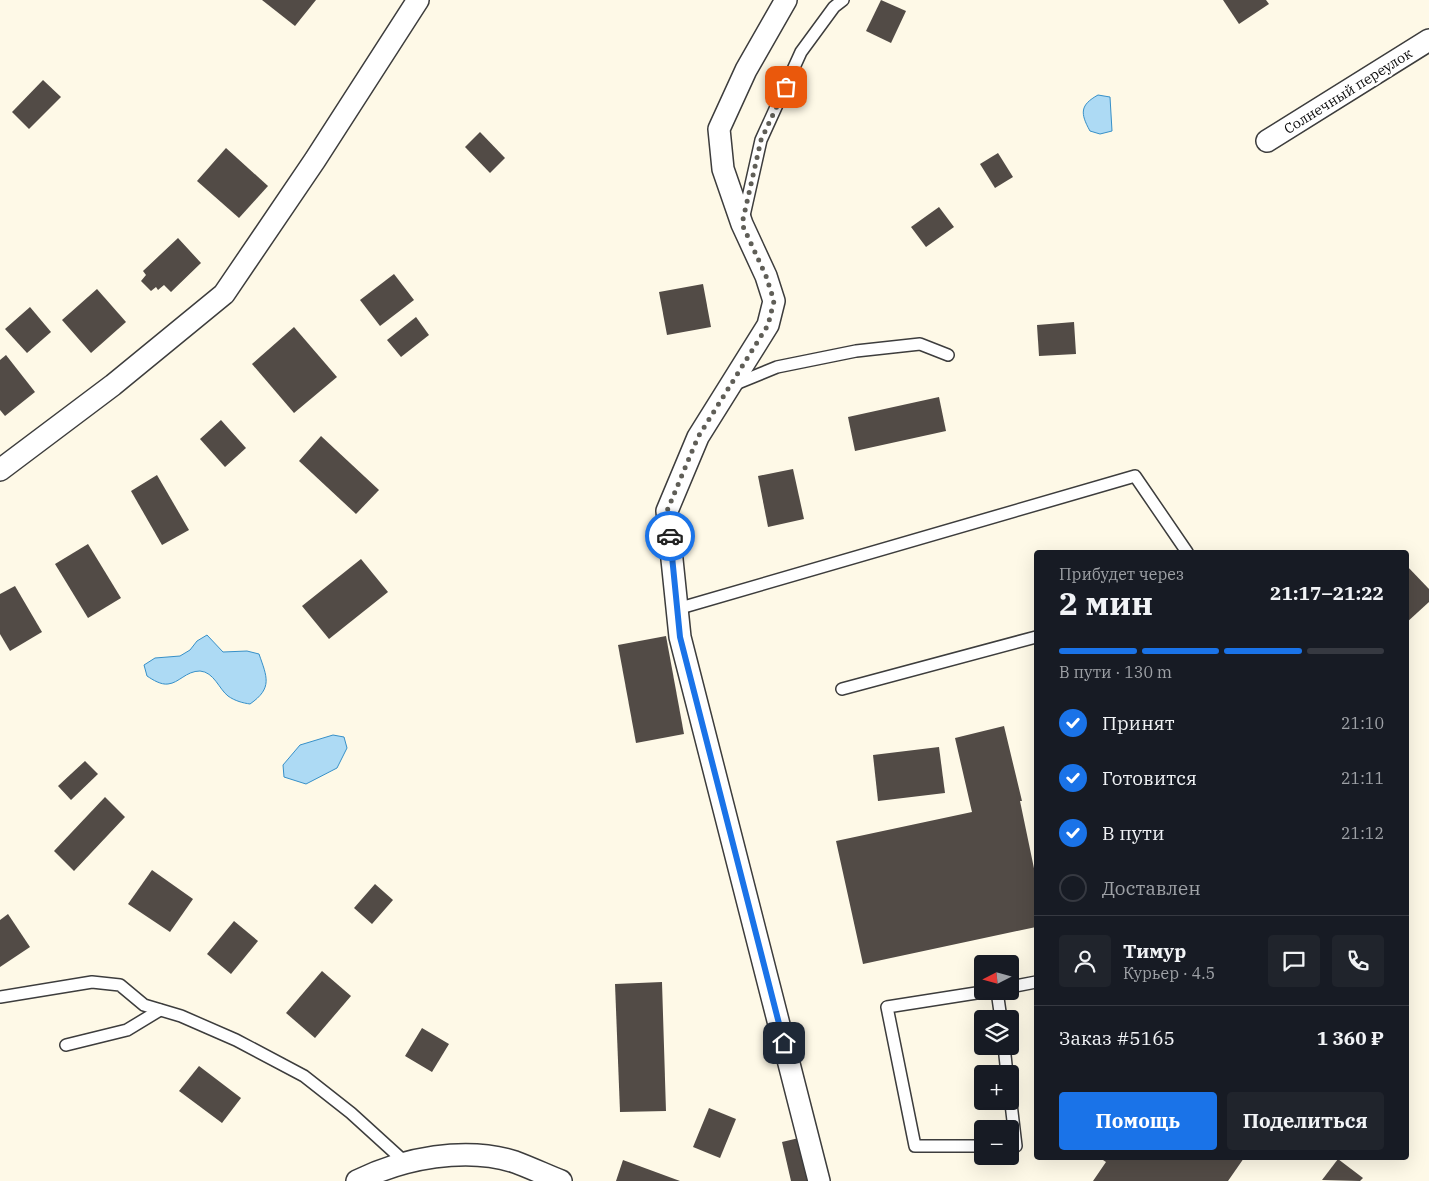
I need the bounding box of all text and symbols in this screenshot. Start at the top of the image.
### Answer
street label: Солнечный переулок [1281,44,1415,138]
pin [765,66,807,108]
icon: bag [772,73,800,101]
courier [645,511,695,561]
icon: car [656,522,684,550]
text: Прибудет через [1059,564,1184,584]
text: 21:17–21:22 [1270,581,1384,605]
text: 2 мин [1059,582,1153,624]
text: В пути · 130 m [1059,662,1172,682]
icon: check [1059,709,1087,737]
text: Принят [1102,711,1175,735]
text: 21:10 [1341,713,1384,733]
icon: check [1059,764,1087,792]
text: Готовится [1102,766,1197,790]
text: 21:11 [1341,768,1384,788]
icon: check [1059,819,1087,847]
text: В пути [1102,821,1164,845]
text: 21:12 [1341,823,1384,843]
text: Доставлен [1102,876,1201,900]
button: person [1059,935,1111,987]
button: chat [1268,935,1320,987]
button: phone [1332,935,1384,987]
text: Тимур [1123,939,1186,963]
north arrow [974,955,1019,1000]
map controls [974,955,1019,1165]
text: Курьер · 4.5 [1123,963,1215,983]
button: layers [974,1010,1019,1055]
pin [763,1022,805,1064]
text: Заказ #5165 [1059,1026,1175,1050]
text: 1 360 ₽ [1317,1026,1384,1050]
icon: home [770,1029,798,1057]
button: + [974,1065,1019,1110]
button: Помощь [1059,1092,1217,1150]
button: Поделиться [1227,1092,1384,1150]
button: − [974,1120,1019,1165]

